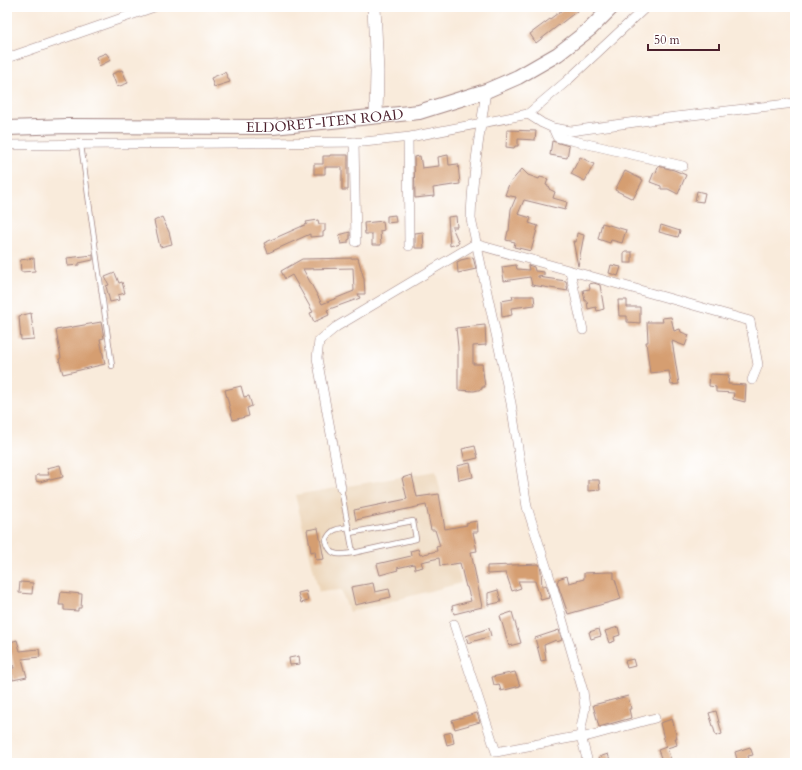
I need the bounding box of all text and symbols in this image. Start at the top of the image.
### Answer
scale bar [648,26,719,52]
text: 50 m [654,32,681,48]
street label: ELDORET-ITEN ROAD [246,105,404,137]

